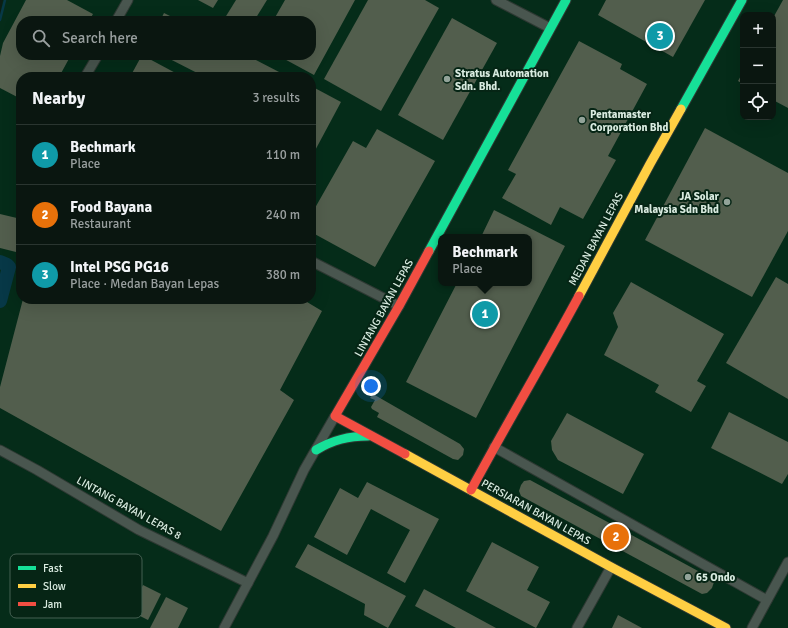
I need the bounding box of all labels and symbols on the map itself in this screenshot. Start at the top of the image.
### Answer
pin: 3 [647,21,673,51]
place label: Stratus Automation Sdn. Bhd. [455,67,549,93]
marker: Stratus Automation Sdn. Bhd. [442,74,452,84]
place label: Pentamaster Corporation Bhd [590,108,669,134]
marker: Pentamaster Corporation Bhd [577,115,587,125]
street label: MEDAN BAYAN LEPAS [566,190,626,288]
place label: JA Solar Malaysia Sdn Bhd [634,190,720,216]
marker: JA Solar Malaysia Sdn Bhd [722,197,732,207]
street label: LINTANG BAYAN LEPAS [352,257,416,359]
pin: 1 [472,299,498,329]
your location [361,376,381,396]
street label: LINTANG BAYAN LEPAS 8 [74,474,184,542]
street label: PERSIARAN BAYAN LEPAS [479,476,593,548]
pin: 2 [603,522,629,552]
legend [10,554,142,618]
text: Fast [43,562,63,575]
place label: 65 Ondo [696,571,736,584]
marker: 65 Ondo [683,572,693,582]
text: Slow [43,580,66,593]
text: Jam [43,598,62,611]

